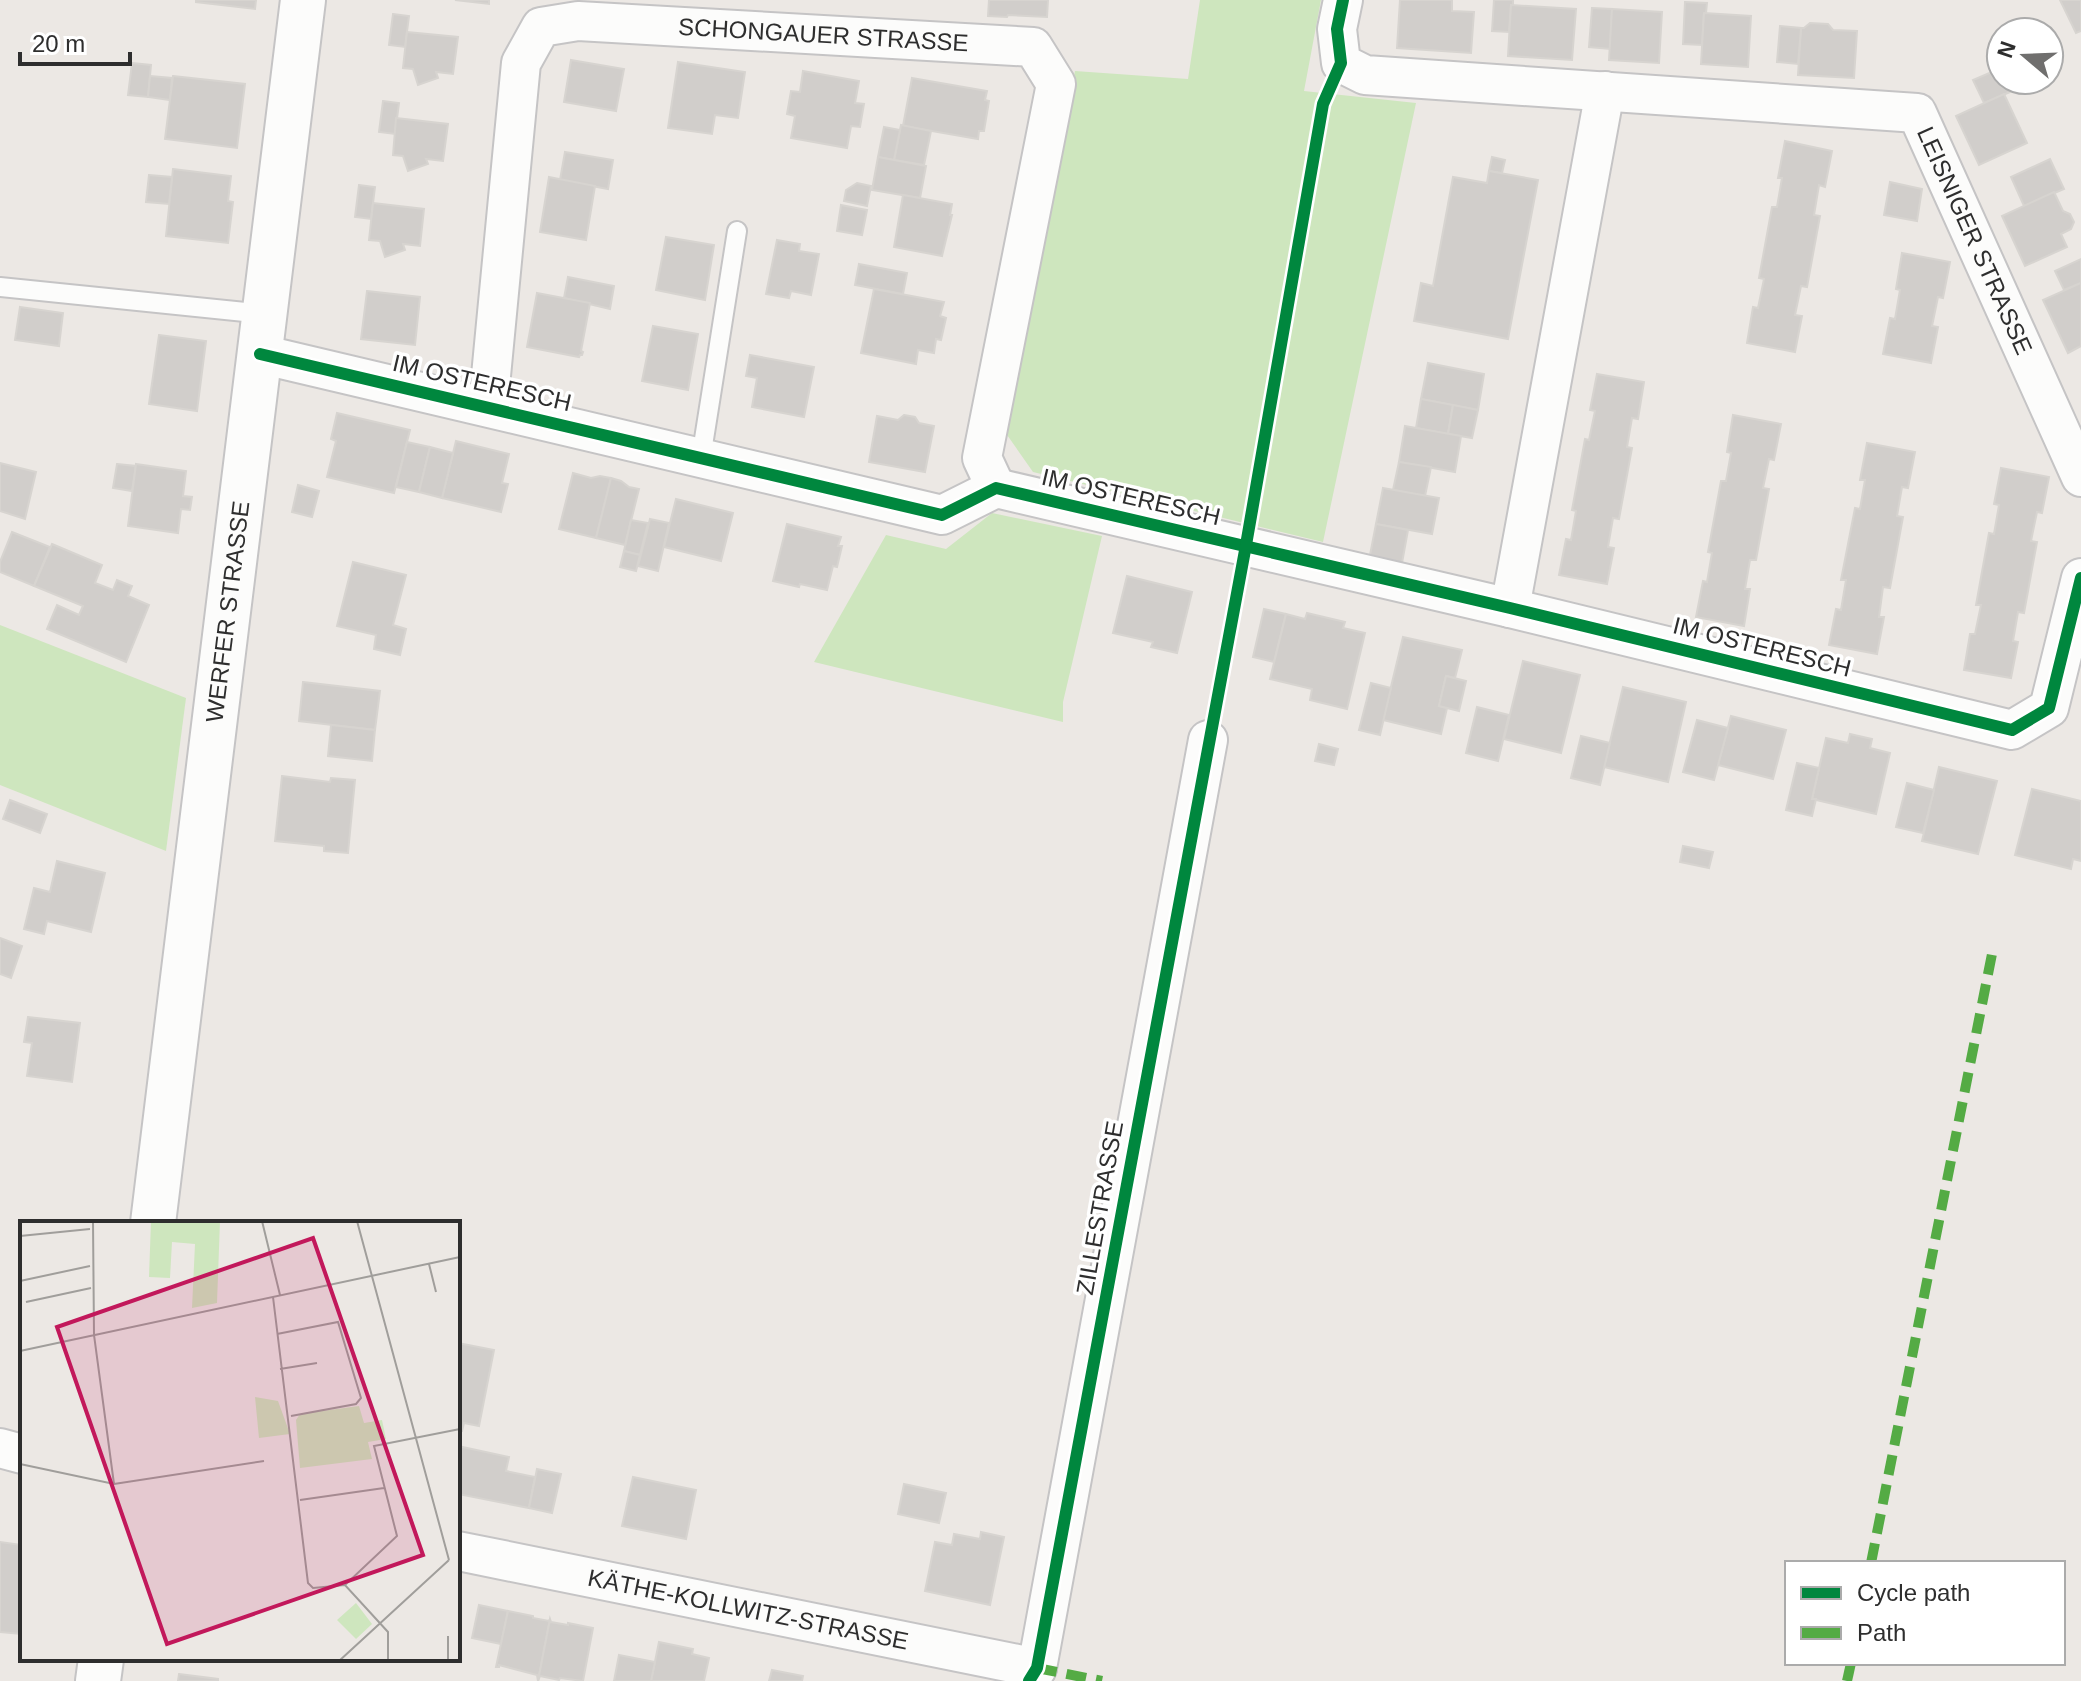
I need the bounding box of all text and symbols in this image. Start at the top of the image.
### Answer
street label: SCHONGAUER STRASSE [677,13,969,56]
scale bar [20,16,130,66]
north arrow [1985,16,2065,96]
text: 20 m [32,30,85,57]
text: N [1992,38,2021,61]
street label: LEISNIGER STRASSE [1912,122,2038,359]
street label: IM OSTERESCH [390,349,574,416]
street label: IM OSTERESCH [1039,463,1223,530]
street label: WERFER STRASSE [201,499,254,724]
street label: IM OSTERESCH [1670,611,1854,682]
street label: ZILLESTRASSE [1071,1119,1128,1297]
inset map [20,1221,460,1661]
legend [1785,1561,2065,1665]
street label: KÄTHE-KOLLWITZ-STRASSE [586,1564,911,1655]
text: Cycle path [1857,1579,1970,1606]
text: Path [1857,1619,1906,1646]

